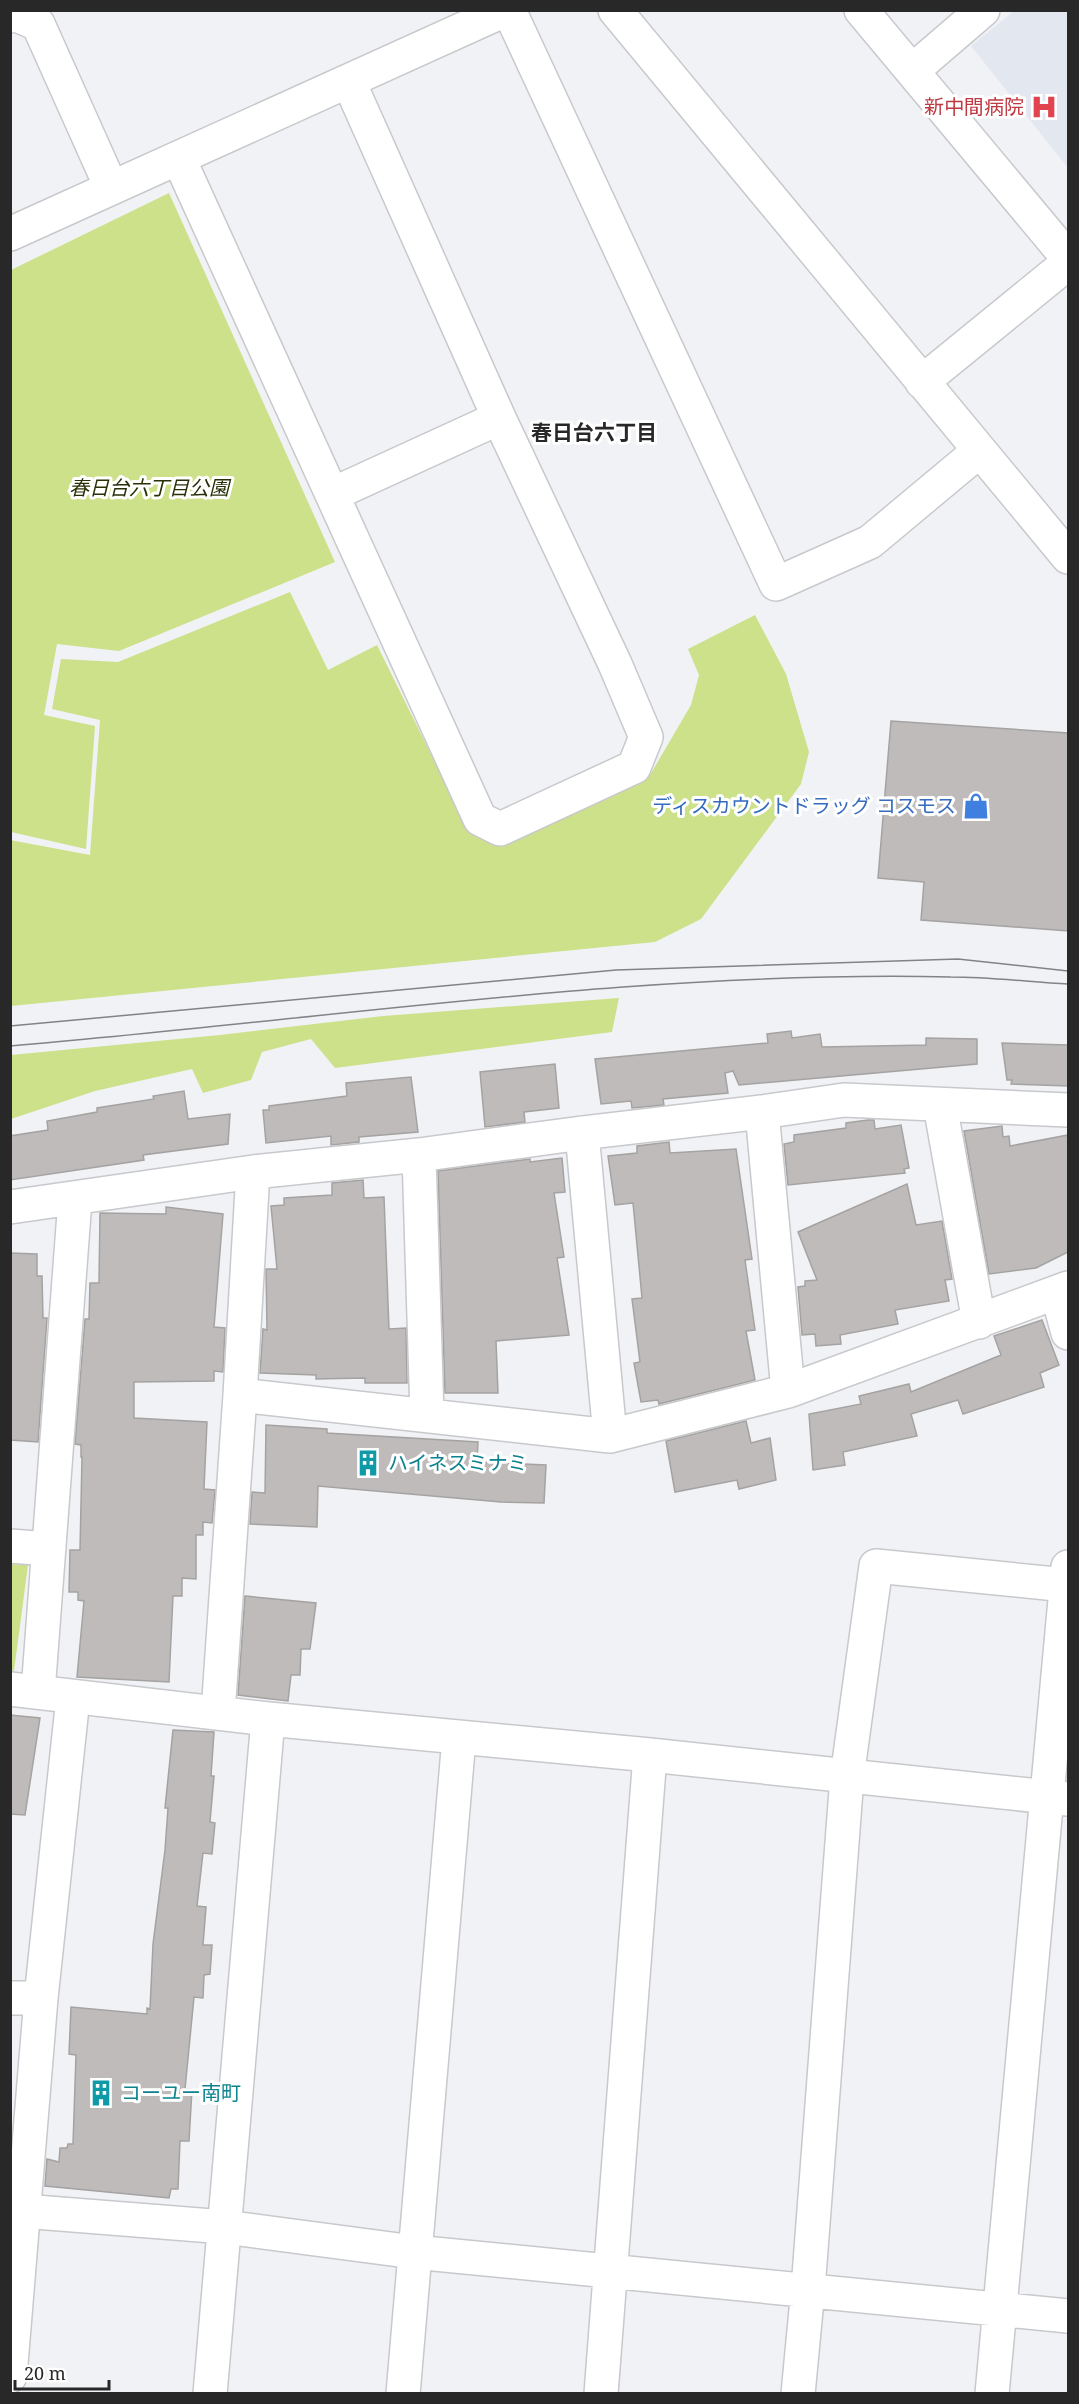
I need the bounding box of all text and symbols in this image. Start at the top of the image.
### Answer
hospital icon: 新中間病院 [1029,92,1059,122]
place label: 新中間病院 [924,93,1024,120]
district label: 春日台六丁目 [531,418,657,446]
park label: 春日台六丁目公園 [69,474,232,501]
shop icon: ディスカウントドラッグ コスモス [961,791,991,821]
place label: ディスカウントドラッグ コスモス [652,792,956,819]
building icon: ハイネスミナミ [353,1448,383,1478]
place label: ハイネスミナミ [388,1449,528,1476]
building icon: コーユー南町 [86,2078,116,2108]
place label: コーユー南町 [121,2079,241,2106]
scale bar [15,2353,110,2391]
text: 20 m [24,2361,66,2385]

